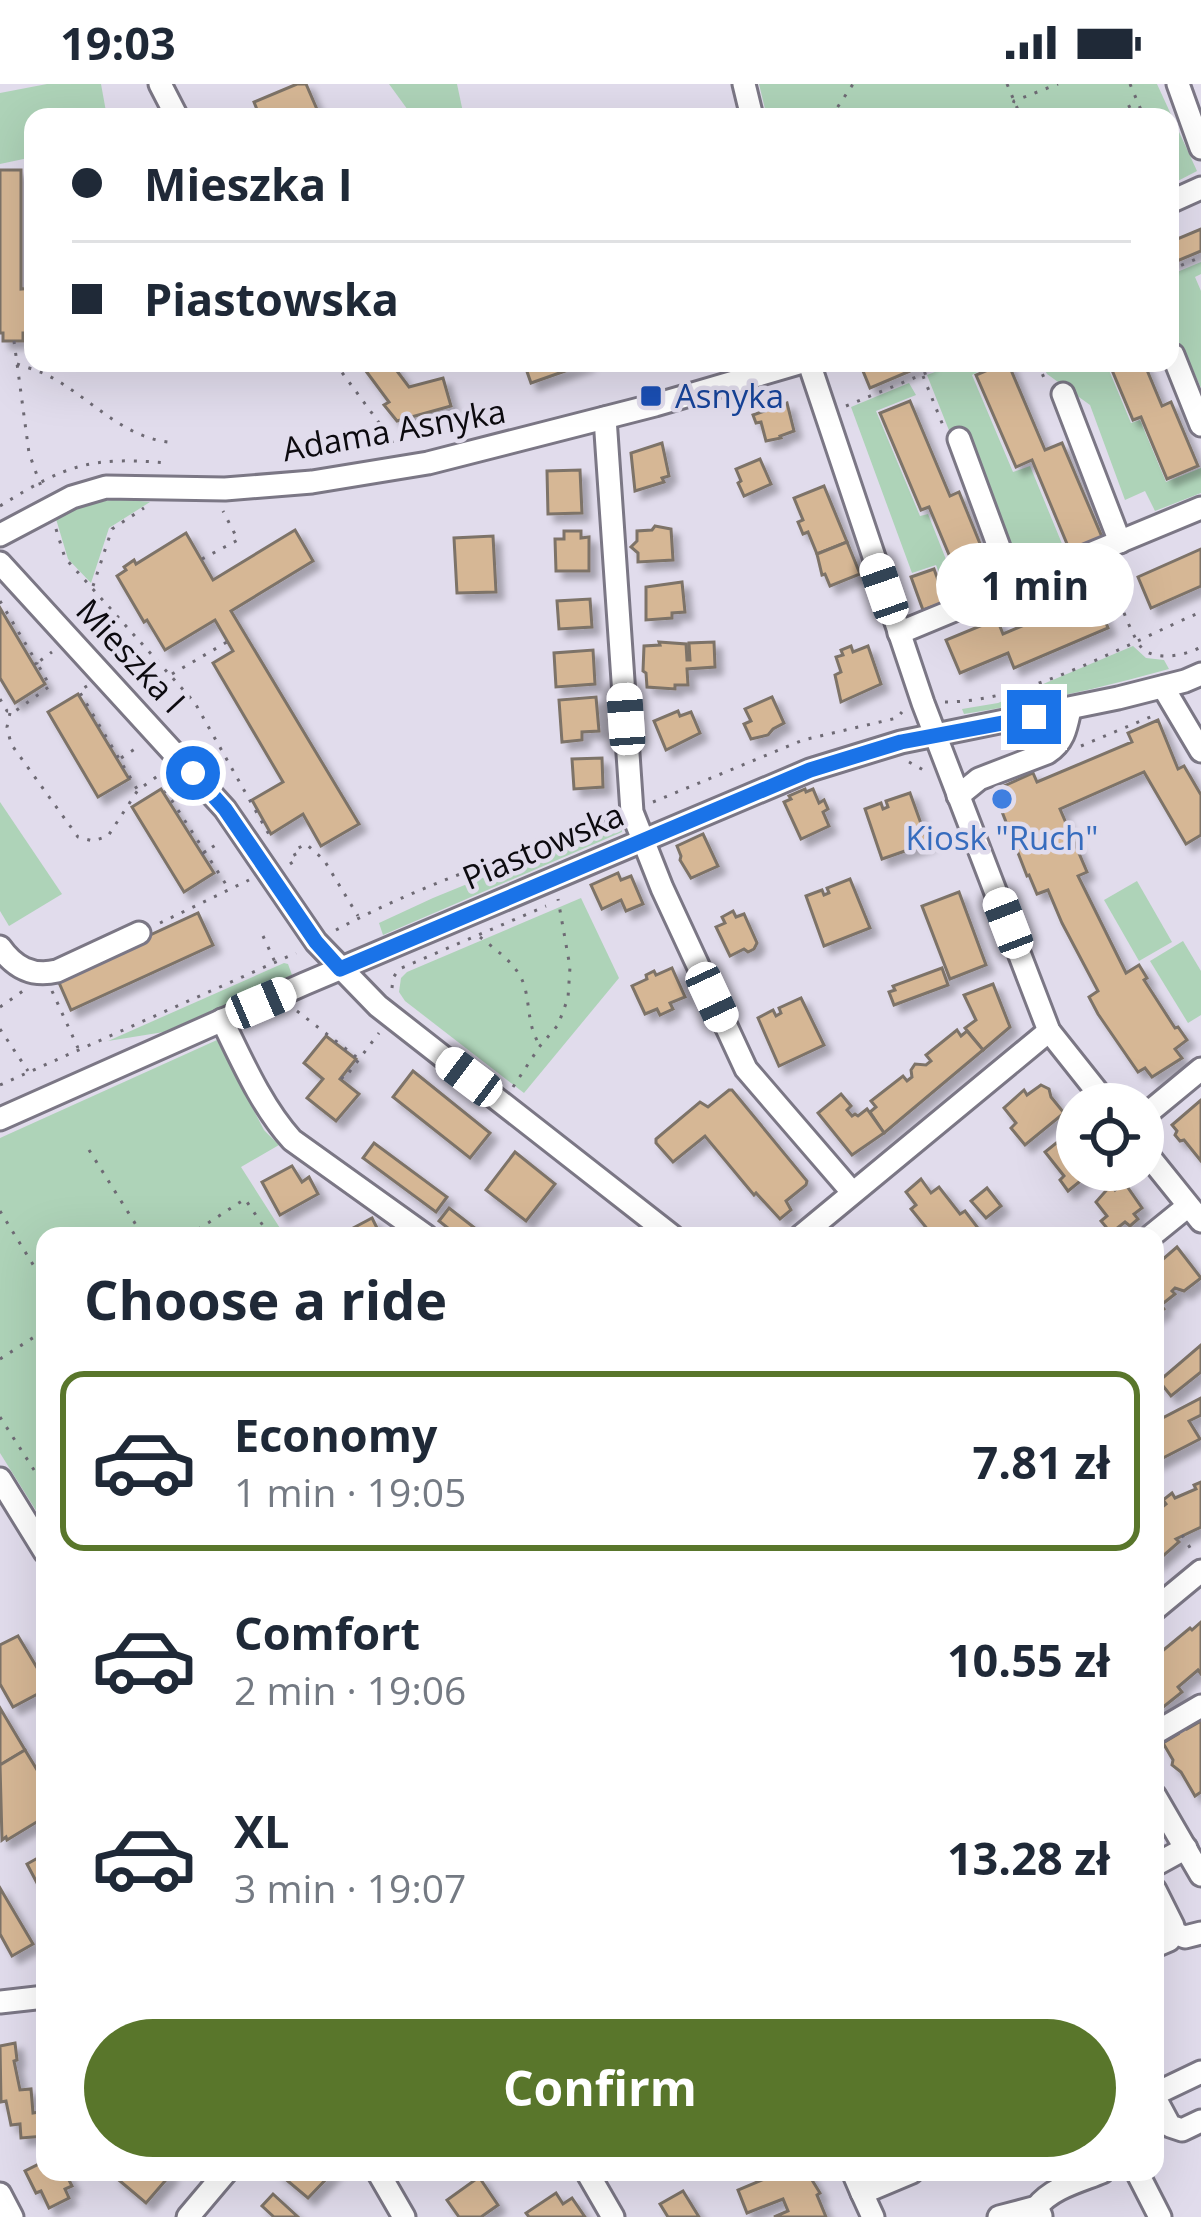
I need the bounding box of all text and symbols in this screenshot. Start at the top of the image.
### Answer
text: 19:03 [60,12,176,73]
text: Mieszka I [144,153,353,214]
text: Piastowska [144,268,399,329]
place label: Asnyka [675,373,784,418]
marker: Asnyka [638,383,664,409]
street label: Adama Asnyka [279,388,509,471]
callout: 1 min [935,543,1133,627]
car [855,549,913,629]
text: 1 min [981,558,1089,611]
street label: Mieszka I [67,589,196,723]
car [606,682,646,756]
route end [1007,690,1061,744]
route start [166,746,220,800]
marker: Kiosk "Ruch" [989,786,1015,812]
street label: Piastowska [455,791,630,900]
place label: Kiosk "Ruch" [906,815,1098,860]
car [978,883,1038,963]
car [680,957,744,1037]
car [221,972,301,1034]
car [429,1041,509,1113]
map controls [1056,1083,1164,1191]
button: locate [1056,1083,1164,1191]
text: Choose a ride [84,1262,447,1336]
text: Economy [234,1404,437,1465]
icon: car [90,1407,198,1515]
text: 7.81 zł [973,1431,1110,1492]
text: 1 min · 19:05 [234,1465,466,1518]
text: Comfort [234,1602,420,1663]
icon: car [90,1605,198,1713]
text: 10.55 zł [947,1629,1110,1690]
text: 2 min · 19:06 [234,1663,466,1716]
text: XL [234,1800,289,1861]
icon: car [90,1803,198,1911]
text: 13.28 zł [947,1827,1110,1888]
text: 3 min · 19:07 [234,1861,466,1914]
button: Confirm [84,2019,1116,2157]

